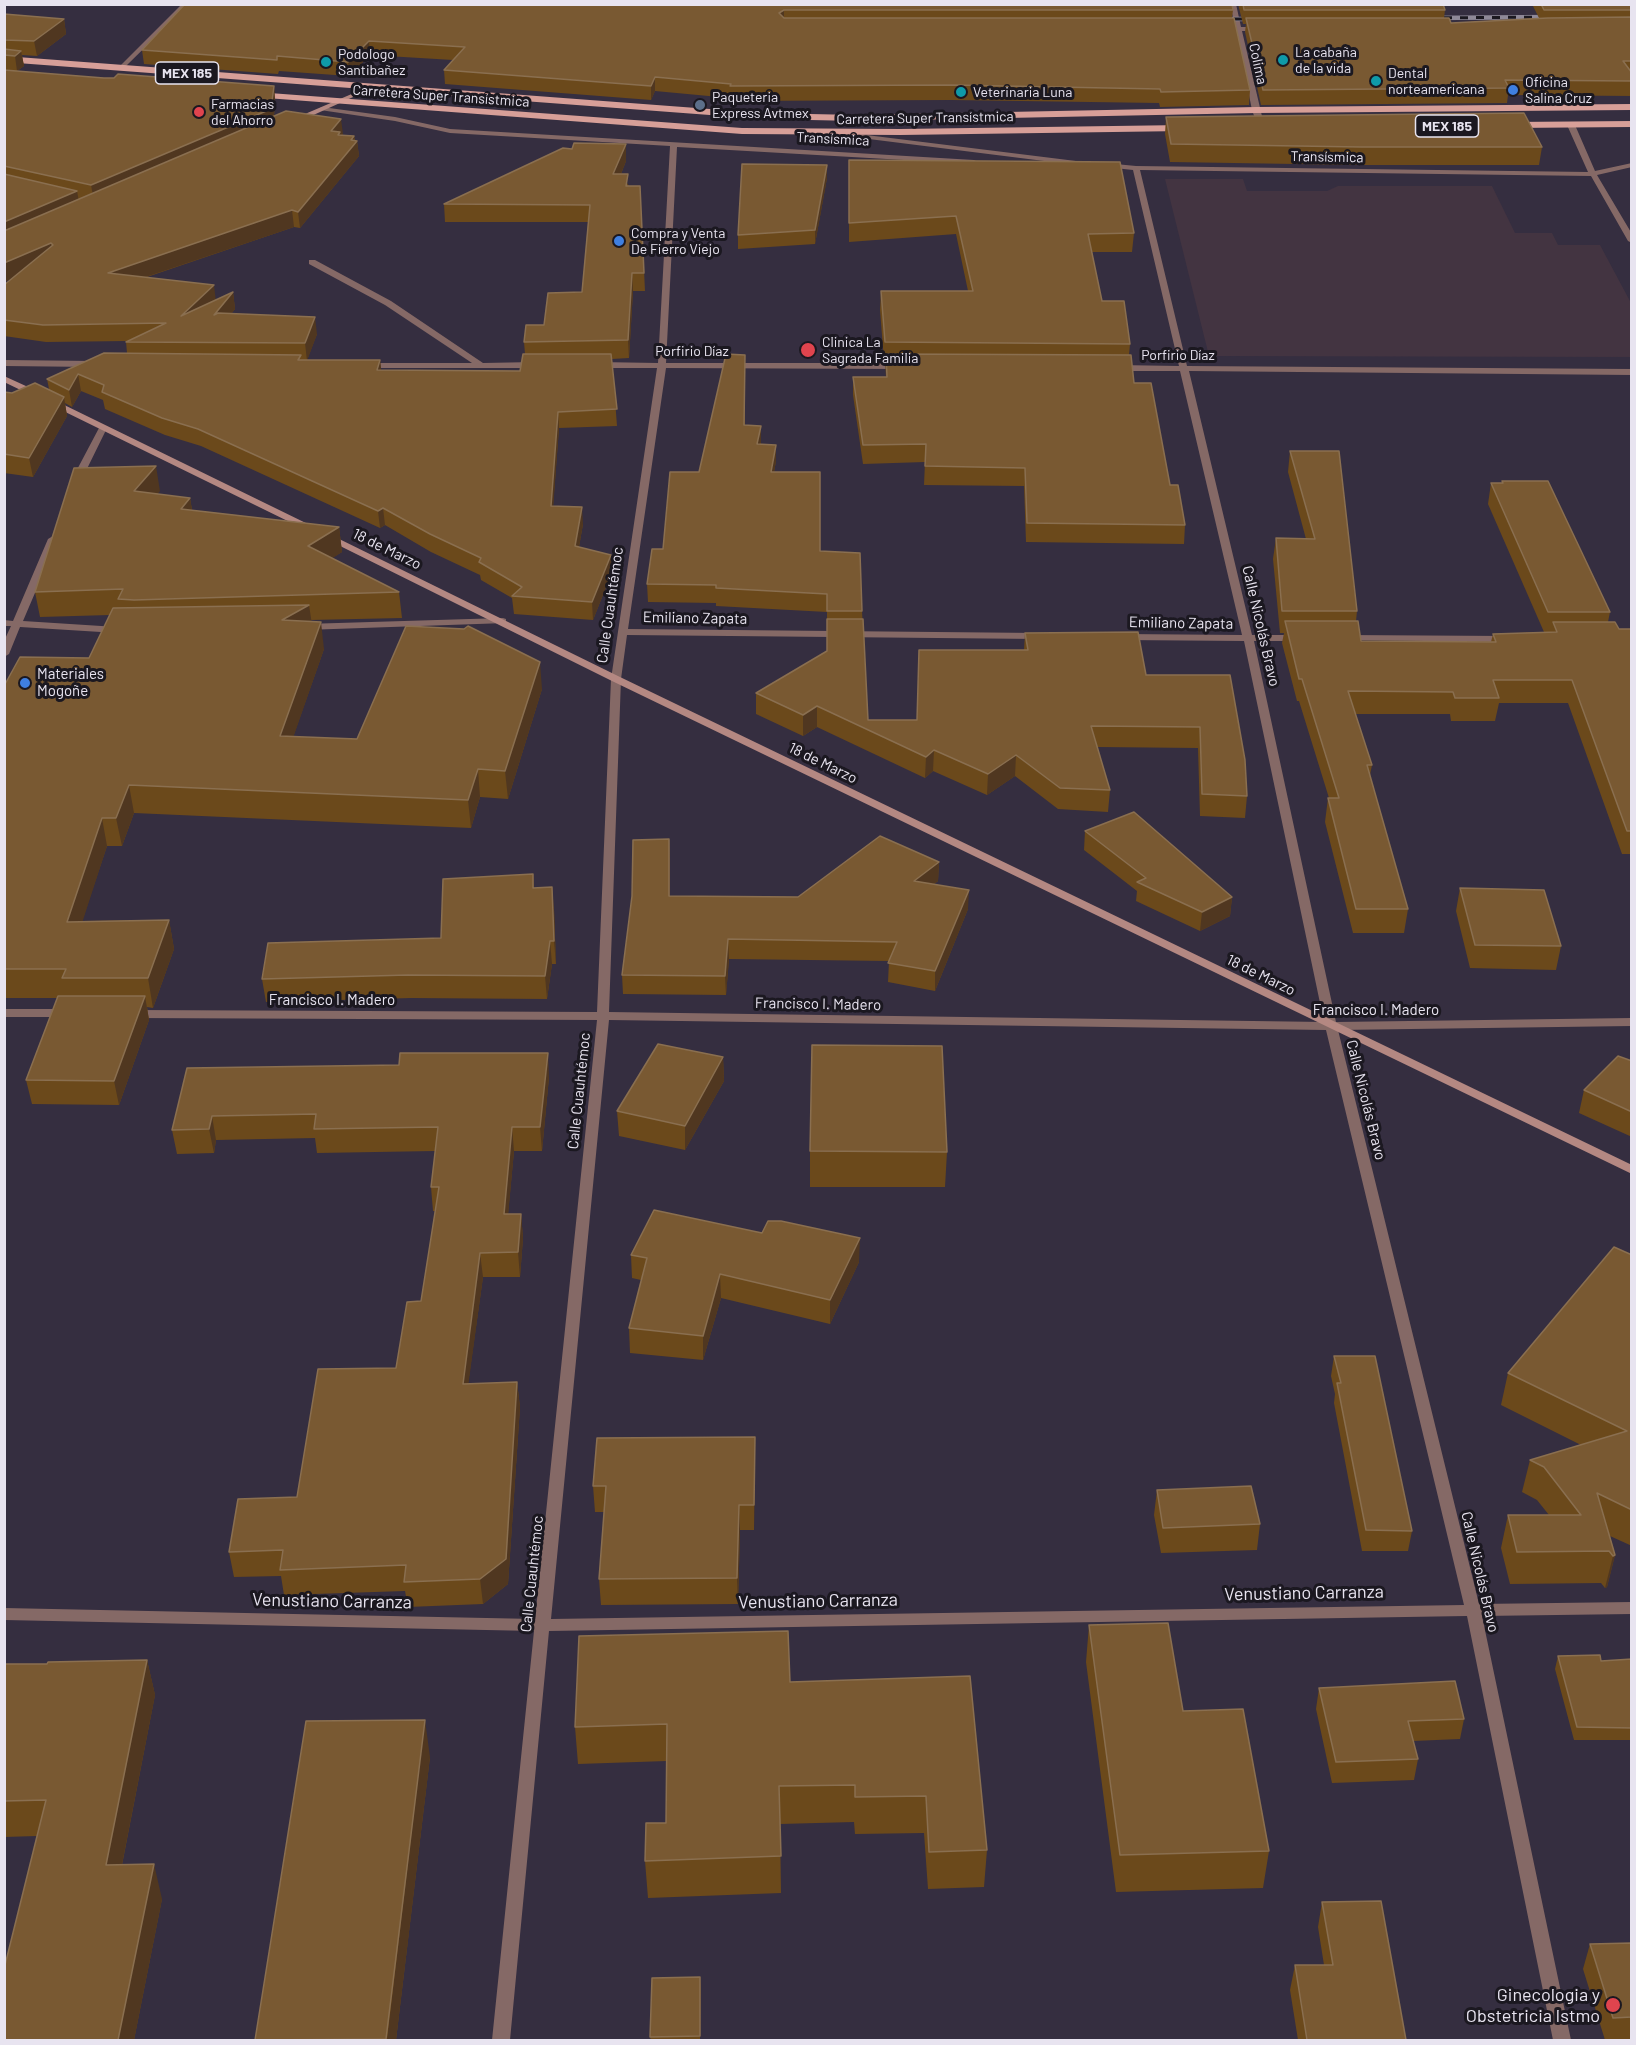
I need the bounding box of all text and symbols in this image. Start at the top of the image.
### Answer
street label: Colima [1245,42,1271,86]
place label: La cabaña de la vida [1295,44,1357,76]
place label: Podologo Santibañez [338,46,406,78]
marker: La cabaña de la vida [1276,53,1290,67]
marker: Podologo Santibañez [319,55,333,69]
road number: MEX 185 [156,62,219,84]
place label: Dental norteamericana [1388,65,1485,98]
marker: Dental norteamericana [1369,74,1383,88]
place label: Oficina Salina Cruz [1525,74,1592,106]
street label: Carretera Super Transístmica [352,81,530,111]
marker: Oficina Salina Cruz [1506,83,1520,97]
place label: Veterinaria Luna [973,84,1072,100]
marker: Veterinaria Luna [954,85,968,99]
place label: Paqueteria Express Avtmex [712,89,809,122]
place label: Farmacias del Ahorro [211,96,274,128]
marker: Paqueteria Express Avtmex [693,98,707,112]
marker: Farmacias del Ahorro [192,105,206,119]
street label: Carretera Super Transístmica [836,108,1014,128]
road number: MEX 185 [1416,115,1478,137]
street label: Transísmica [796,129,870,149]
street label: Transísmica [1290,148,1364,166]
place label: Compra y Venta De Fierro Viejo [631,225,726,258]
marker: Compra y Venta De Fierro Viejo [612,234,626,248]
place label: Clinica La Sagrada Familia [822,334,918,366]
marker: Clinica La Sagrada Familia [799,341,817,359]
street label: Porfirio Díaz [655,343,729,359]
street label: Porfirio Díaz [1141,347,1215,363]
street label: 18 de Marzo [350,525,424,573]
street label: Calle Cuauhtémoc [593,546,627,664]
street label: Calle Nicolás Bravo [1238,564,1284,688]
street label: Emiliano Zapata [643,608,747,628]
street label: Emiliano Zapata [1129,613,1233,633]
place label: Materiales Mogoñe [37,665,104,700]
marker: Materiales Mogoñe [18,676,32,690]
street label: 18 de Marzo [786,739,860,787]
street label: 18 de Marzo [1224,951,1298,999]
street label: Francisco I. Madero [269,991,395,1009]
street label: Francisco I. Madero [755,994,881,1014]
street label: Francisco I. Madero [1313,1001,1439,1019]
street label: Calle Cuauhtémoc [564,1032,594,1150]
street label: Calle Nicolás Bravo [1342,1038,1390,1162]
street label: Calle Nicolás Bravo [1457,1510,1503,1634]
street label: Calle Cuauhtémoc [517,1515,547,1633]
street label: Venustiano Carranza [1224,1581,1384,1605]
street label: Venustiano Carranza [252,1589,412,1613]
street label: Venustiano Carranza [738,1589,898,1613]
place label: Ginecologia y Obstetricia Istmo [1466,1984,1600,2026]
marker: Ginecologia y Obstetricia Istmo [1604,1996,1622,2014]

